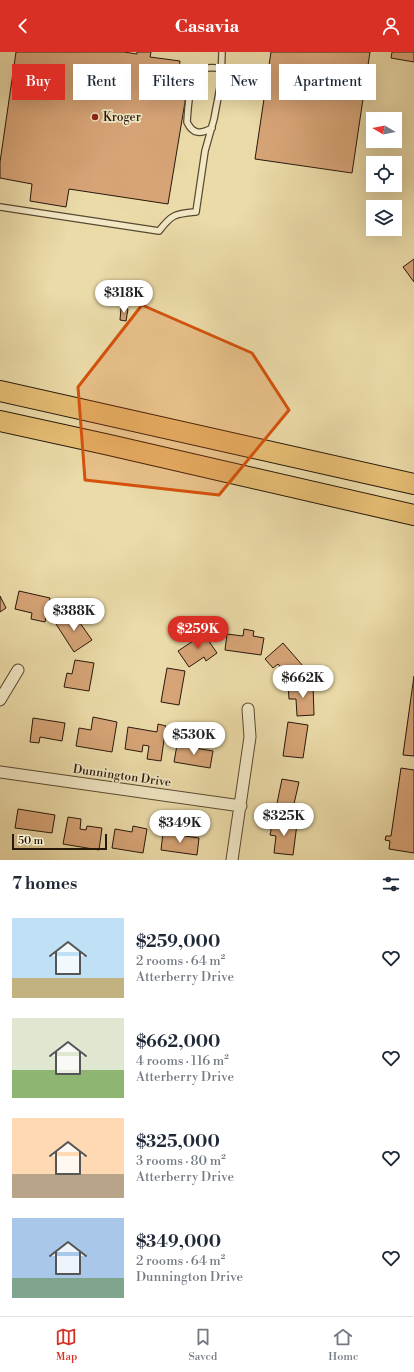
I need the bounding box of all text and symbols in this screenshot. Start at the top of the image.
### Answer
icon: back [12,15,34,37]
text: Casavia [175,15,239,38]
icon: person [380,15,402,37]
chip: Buy [12,64,65,100]
chip: Rent [73,64,131,100]
chip: Filters [139,64,208,100]
chip: New [216,64,271,100]
chip: Apartment [279,64,376,100]
place label: Kroger [103,110,141,125]
marker: Kroger [90,112,100,122]
north arrow [366,112,402,148]
map controls [366,112,402,236]
button: locate [366,156,402,192]
button: layers [366,200,402,236]
pin: $318K [96,280,152,314]
text: $318K [104,285,144,301]
pin: $388K [46,598,102,632]
text: $388K [53,603,95,619]
pin: $259K [170,616,226,650]
text: $259K [177,621,219,637]
pin: $662K [275,665,331,699]
text: $662K [282,670,324,686]
pin: $530K [166,722,222,756]
text: $530K [172,727,216,743]
street label: Dunnington Drive [72,762,172,790]
pin: $325K [256,803,312,837]
text: $325K [263,808,305,824]
pin: $349K [152,810,208,844]
text: $349K [158,815,202,831]
scale bar [12,832,107,851]
text: 50 m [18,834,43,848]
text: 7 homes [12,873,77,895]
icon: filters [380,873,402,895]
text: $259,000 [136,931,220,953]
icon: home [44,934,92,982]
icon: heart [380,947,402,969]
text: 2 rooms · 64 m² [136,953,225,969]
text: Atterberry Drive [136,969,234,985]
text: $662,000 [136,1031,220,1053]
icon: home [44,1034,92,1082]
icon: heart [380,1047,402,1069]
text: 4 rooms · 116 m² [136,1053,229,1069]
text: Atterberry Drive [136,1069,234,1085]
text: $325,000 [136,1131,220,1153]
icon: home [44,1134,92,1182]
icon: heart [380,1147,402,1169]
text: 3 rooms · 80 m² [136,1153,226,1169]
text: Atterberry Drive [136,1169,234,1185]
text: $349,000 [136,1231,221,1253]
icon: home [44,1234,92,1282]
icon: heart [380,1247,402,1269]
text: 2 rooms · 64 m² [136,1253,225,1269]
text: Dunnington Drive [136,1269,243,1285]
tab: Map [55,1326,77,1364]
tab: Saved [188,1326,217,1364]
tab: Home [328,1326,359,1364]

